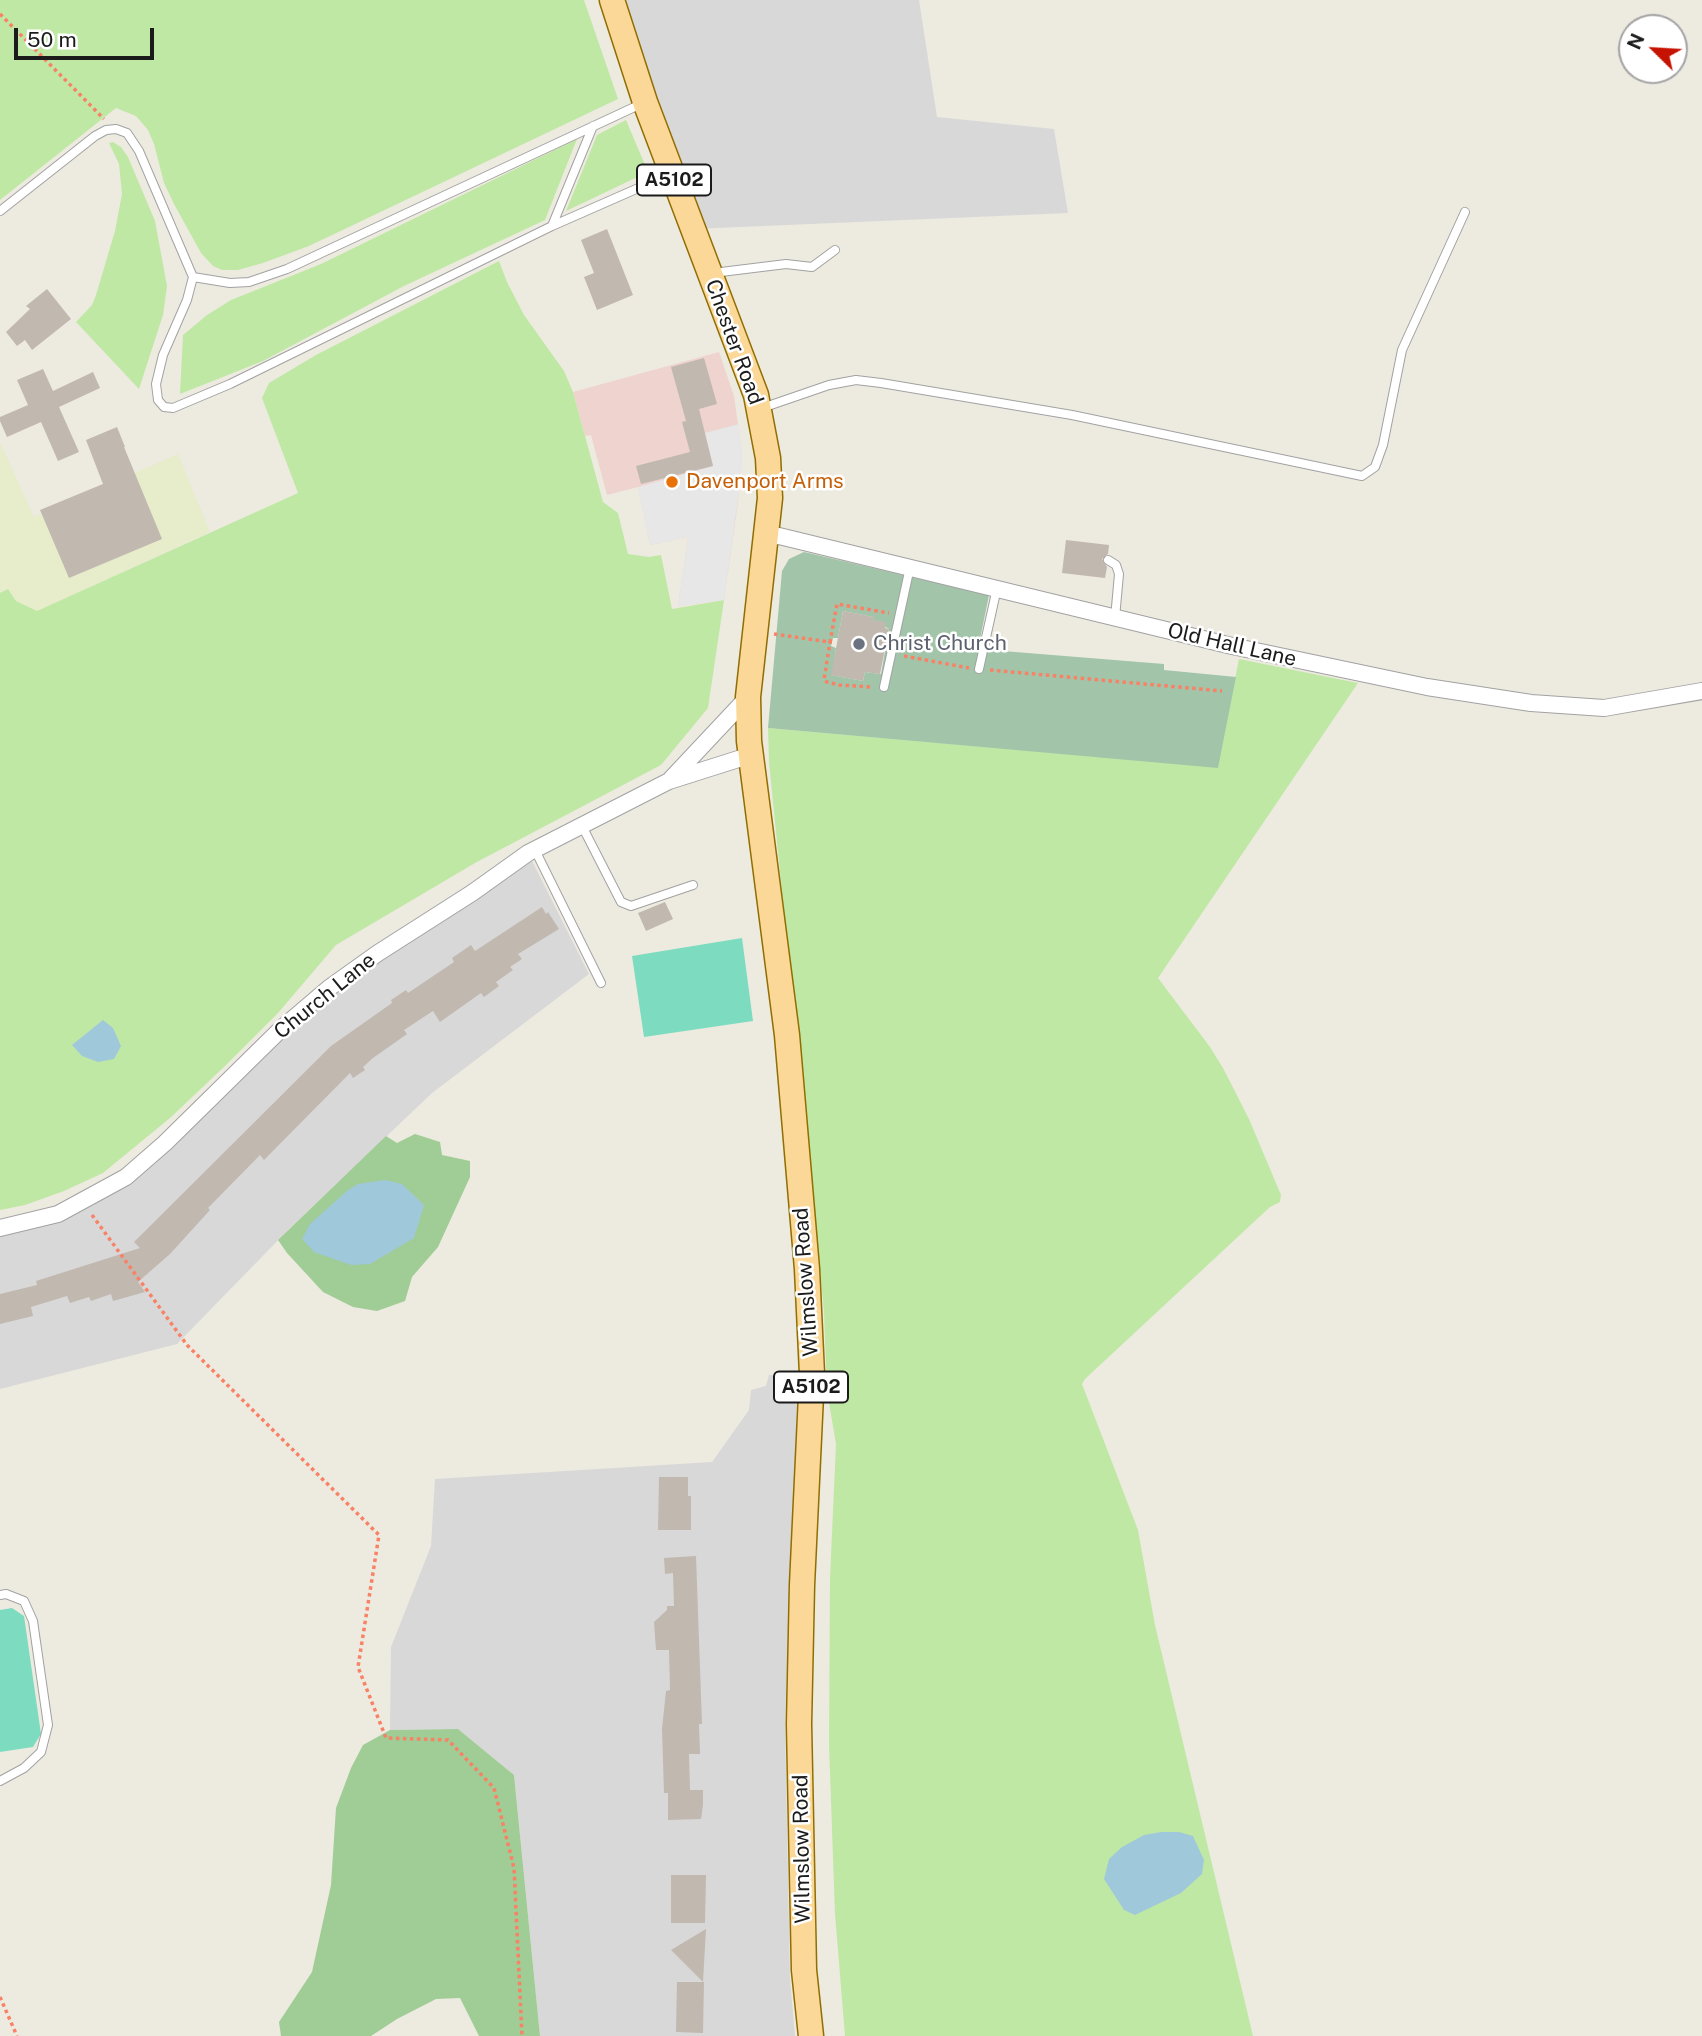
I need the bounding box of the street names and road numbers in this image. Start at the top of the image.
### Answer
road number: A5102 [637,164,711,196]
street label: Chester Road [700,276,768,408]
street label: Old Hall Lane [1165,618,1299,672]
street label: Church Lane [269,948,381,1044]
street label: Wilmslow Road [788,1207,824,1357]
road number: A5102 [774,1372,848,1402]
street label: Wilmslow Road [788,1774,816,1924]

